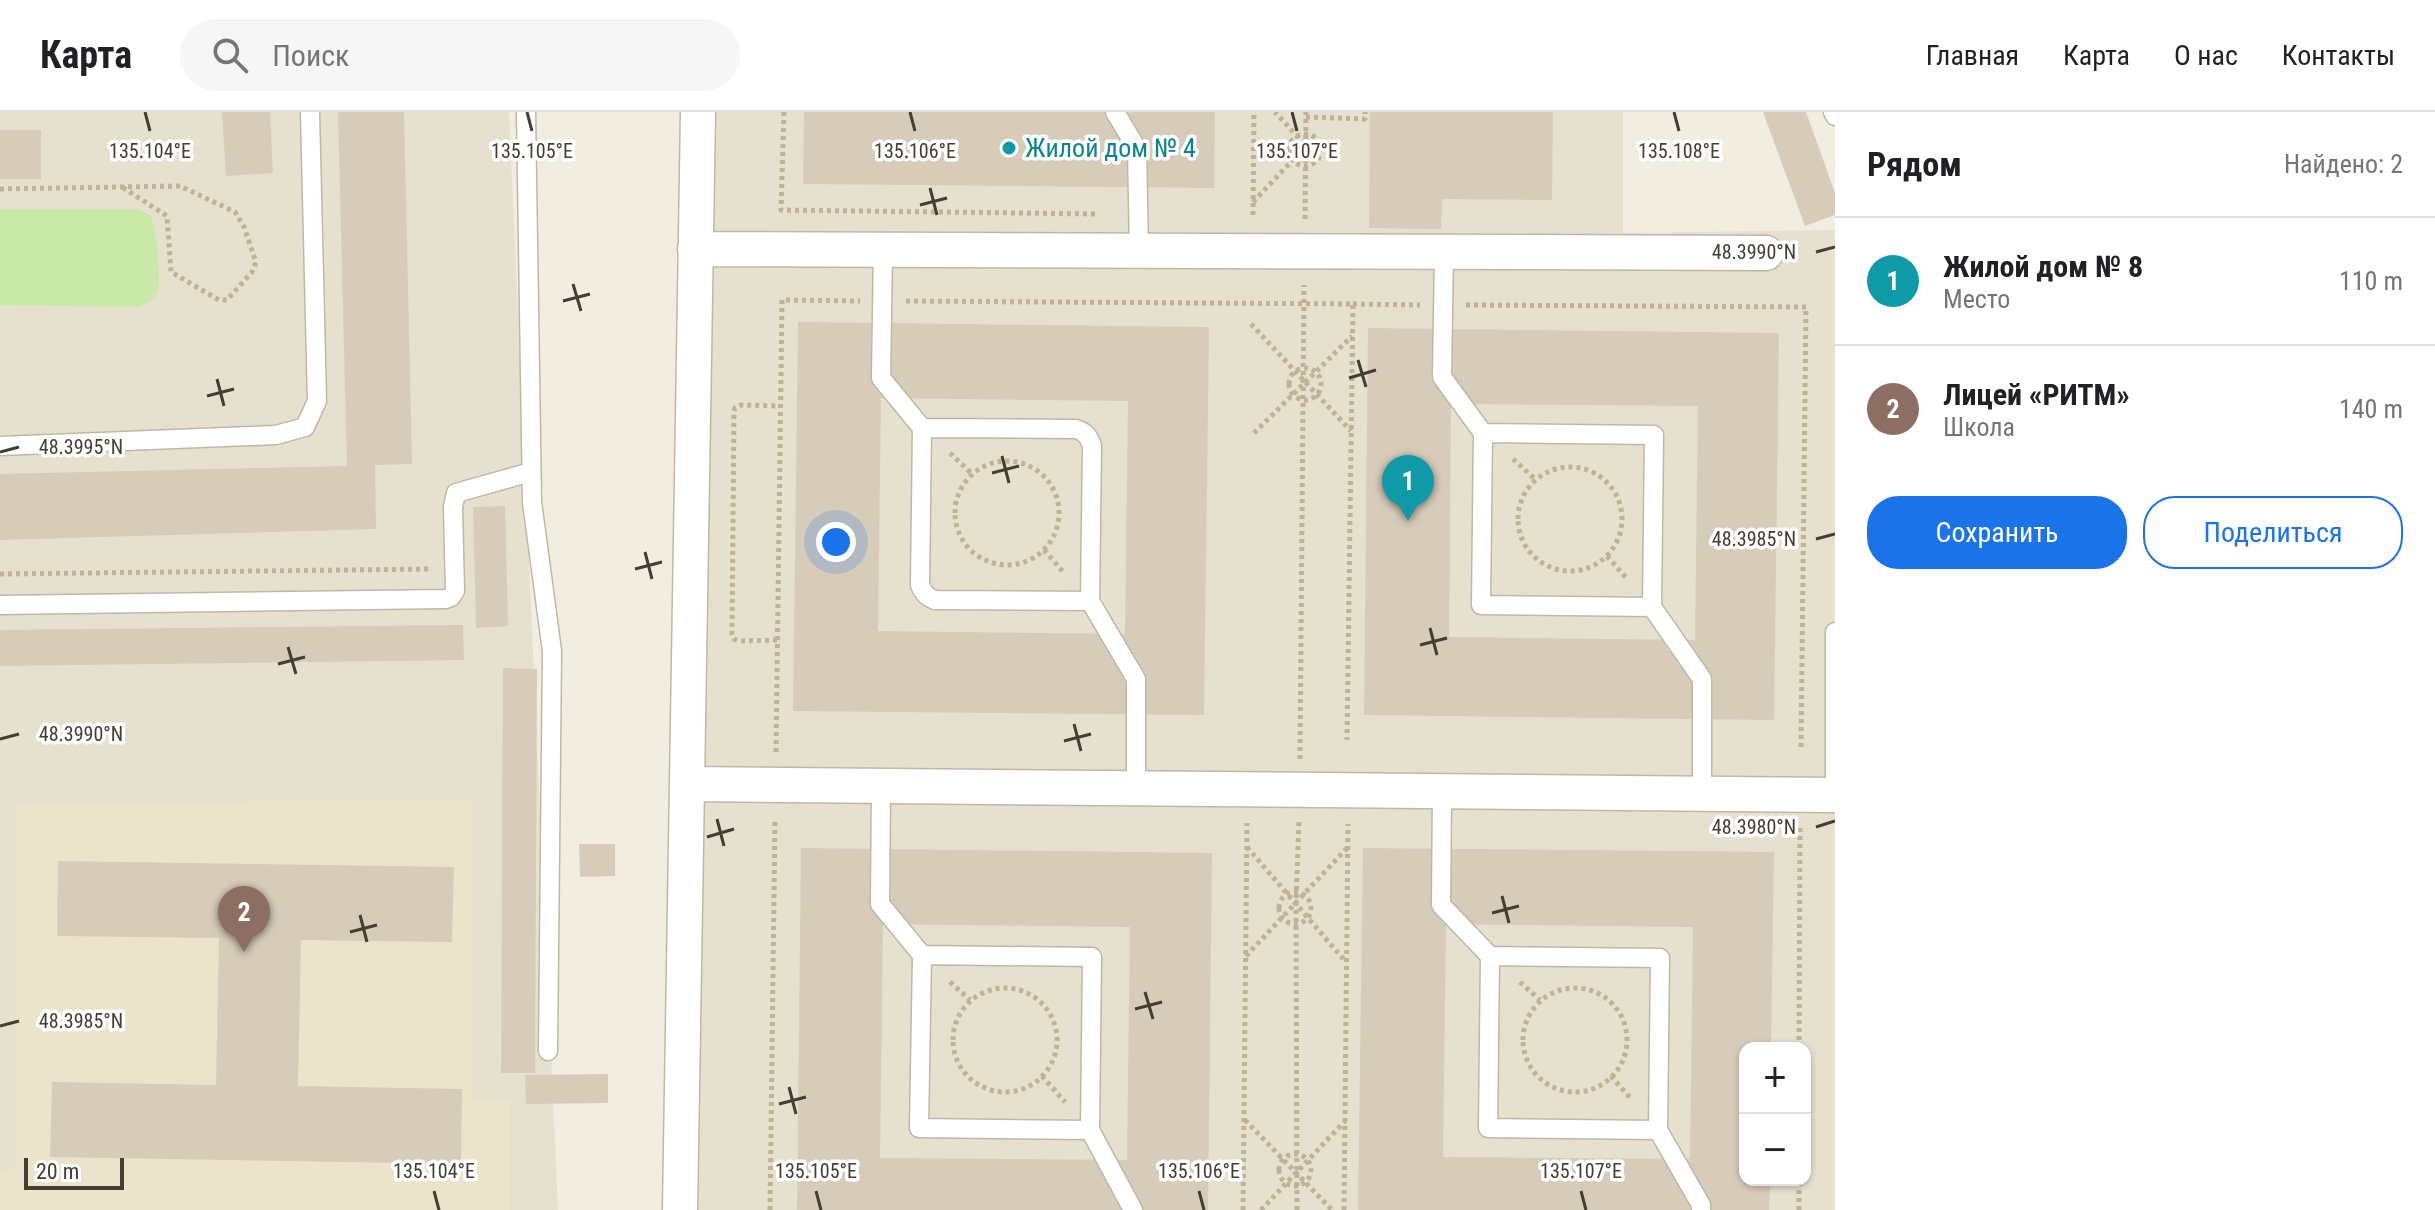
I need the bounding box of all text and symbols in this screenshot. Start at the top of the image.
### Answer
search box [180,19,740,91]
text: Карта [40,33,132,77]
icon: search [208,33,252,77]
text: Поиск [272,38,349,73]
text: Главная [1926,39,2019,72]
text: Карта [2063,39,2130,72]
text: О нас [2174,39,2238,72]
text: Контакты [2282,39,2395,72]
place label: Жилой дом № 4 [1025,133,1196,163]
text: 135.104°E [109,139,191,163]
text: 135.105°E [491,139,573,163]
text: 135.106°E [874,139,956,163]
marker: Жилой дом № 4 [1000,139,1018,157]
text: 135.107°E [1256,139,1338,163]
text: 135.108°E [1638,139,1720,163]
text: Рядом [1867,144,1962,184]
text: Найдено: 2 [2284,149,2403,179]
text: 48.3990°N [1712,240,1796,264]
text: Жилой дом № 8 [1943,249,2143,284]
text: 1 [1886,266,1900,296]
text: 110 m [2339,266,2403,296]
text: Место [1943,284,2010,314]
text: Лицей «РИТМ» [1943,377,2130,412]
text: 2 [1886,394,1900,424]
text: 140 m [2339,394,2403,424]
text: Школа [1943,412,2015,442]
text: 48.3995°N [39,435,123,459]
pin: 1 [1382,455,1434,521]
button: Сохранить [1867,496,2127,569]
button: Поделиться [2143,496,2403,569]
your location [816,522,856,562]
text: 48.3985°N [1712,527,1796,551]
text: 48.3990°N [39,722,123,746]
text: 48.3980°N [1712,815,1796,839]
pin: 2 [218,886,270,952]
text: 48.3985°N [39,1009,123,1033]
map controls [1739,1042,1811,1186]
button: + [1739,1042,1811,1114]
button: − [1739,1114,1811,1186]
scale bar [24,1154,124,1190]
text: 20 m [36,1159,79,1184]
text: 135.104°E [393,1159,475,1183]
text: 135.105°E [775,1159,857,1183]
text: 135.106°E [1158,1159,1240,1183]
text: 135.107°E [1540,1159,1622,1183]

